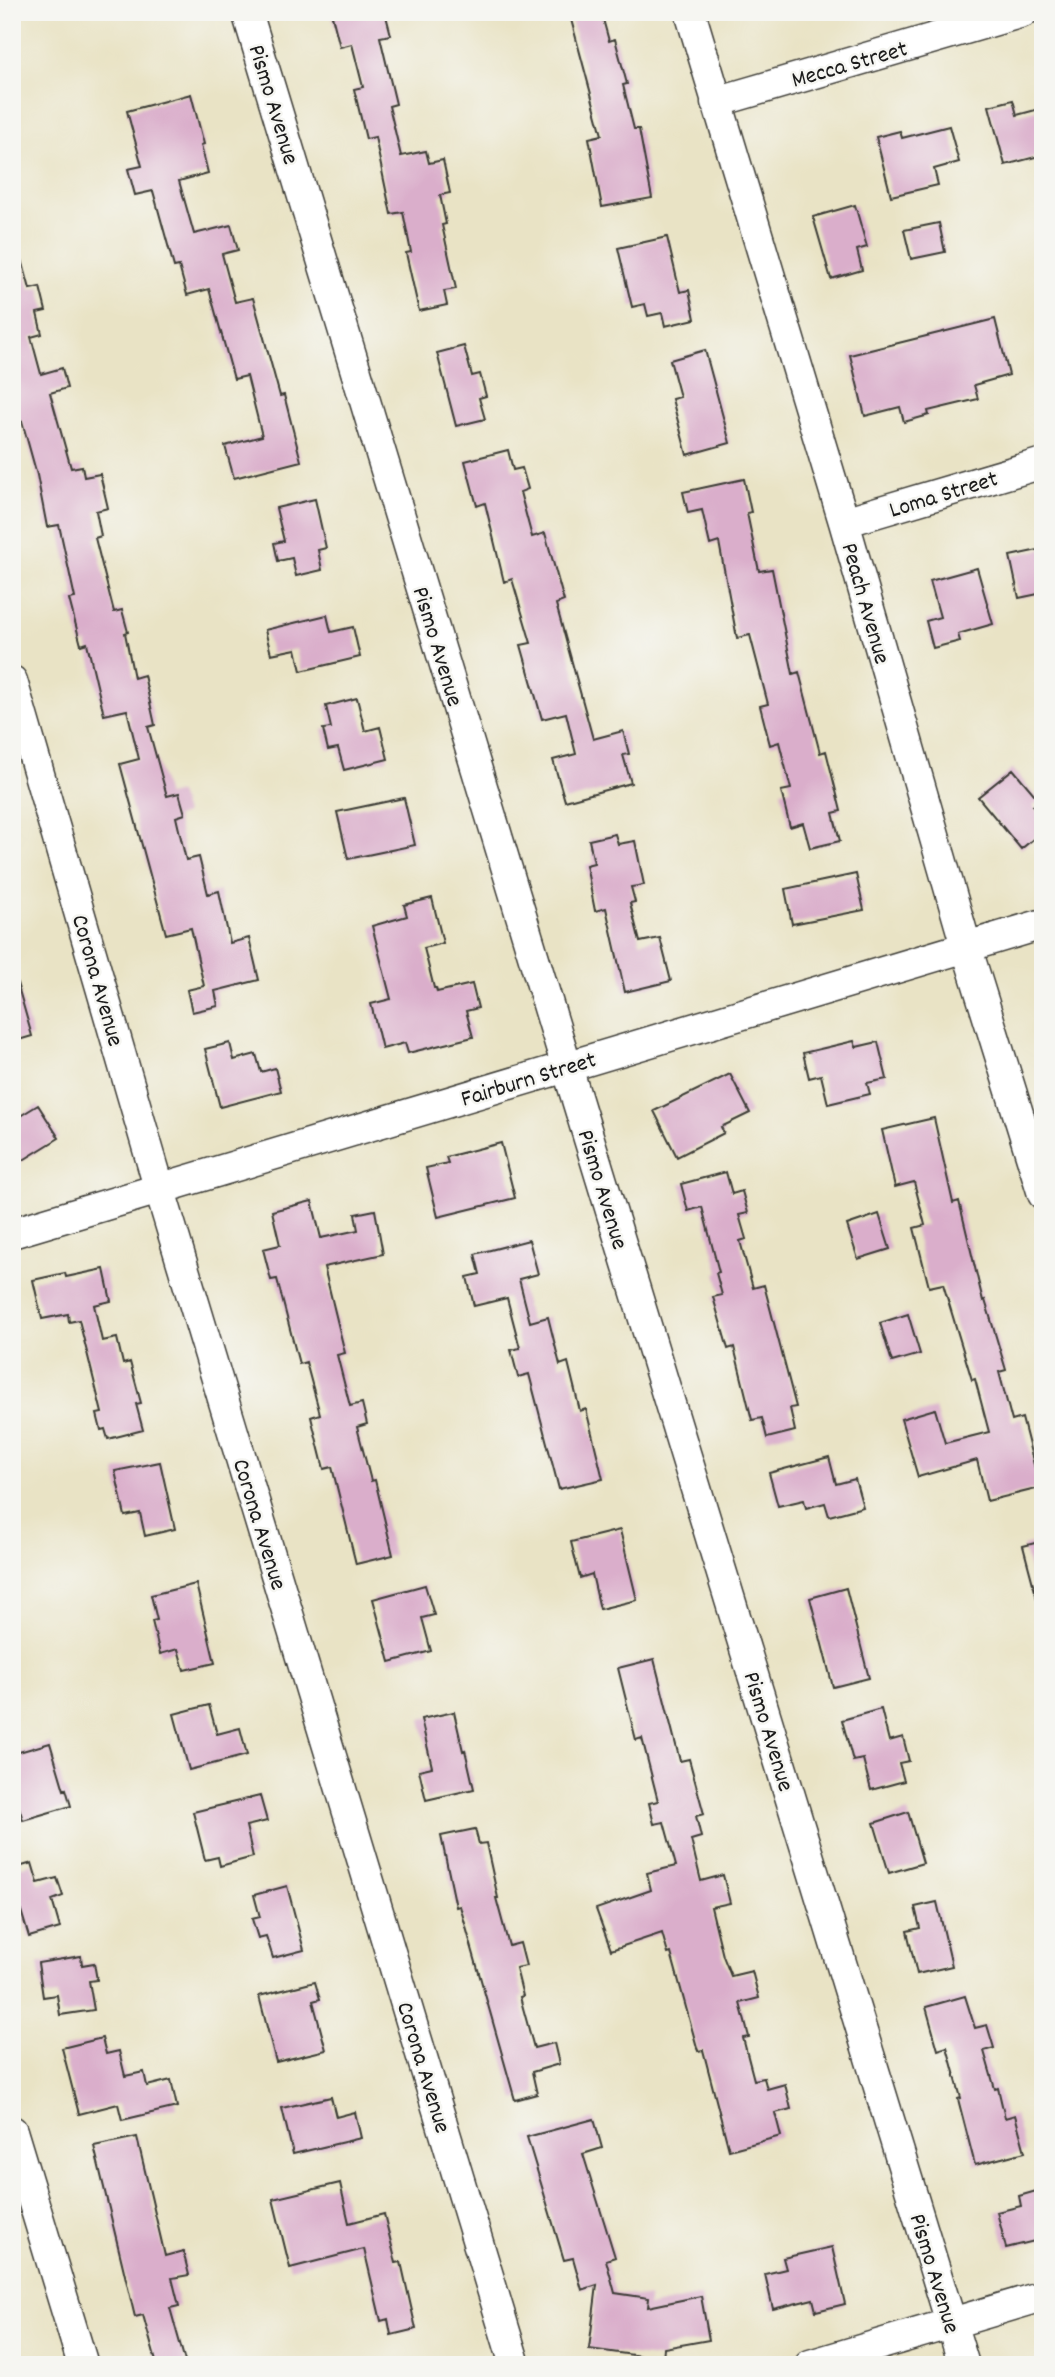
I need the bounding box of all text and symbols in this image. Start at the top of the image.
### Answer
street label: Mecca Street [788,33,912,99]
street label: Pismo Avenue [238,41,306,169]
street label: Loma Street [885,463,1003,529]
street label: Peach Avenue [831,539,898,668]
street label: Pismo Avenue [402,583,470,711]
street label: Corona Avenue [61,911,131,1051]
street label: Fairburn Street [457,1044,601,1118]
street label: Pismo Avenue [567,1126,635,1254]
street label: Corona Avenue [222,1455,294,1595]
street label: Pismo Avenue [733,1668,801,1796]
street label: Corona Avenue [386,1998,458,2138]
street label: Pismo Avenue [899,2210,967,2338]

